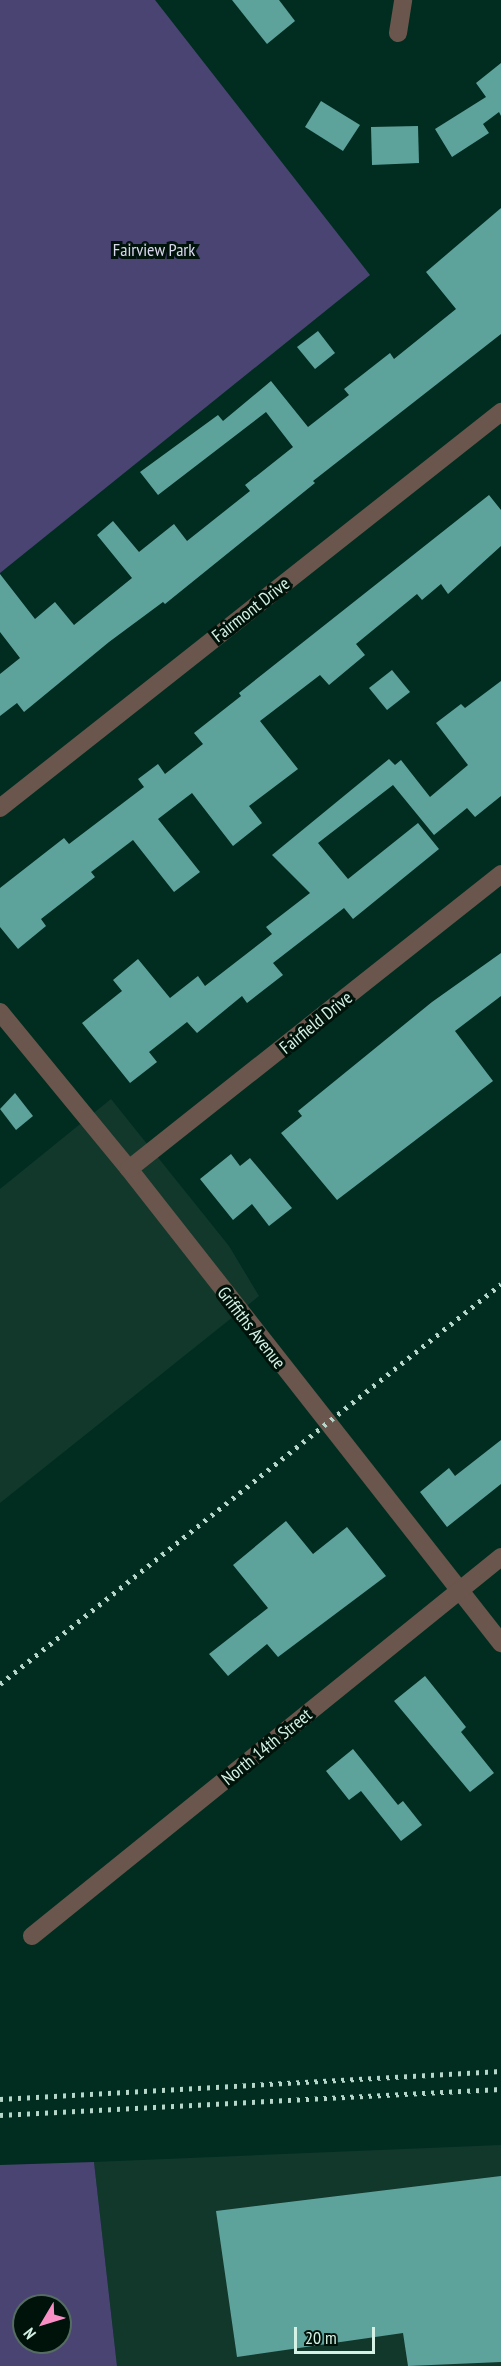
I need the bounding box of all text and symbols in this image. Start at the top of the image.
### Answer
park label: Fairview Park [113,239,195,261]
street label: Fairmont Drive [208,573,294,647]
street label: Fairfield Drive [275,987,357,1059]
street label: Griffiths Avenue [212,1283,290,1373]
street label: North 14th Street [218,1704,316,1790]
north arrow [12,2294,72,2354]
scale bar [297,2315,378,2353]
text: N [19,2324,40,2343]
text: 20 m [305,2326,337,2349]

